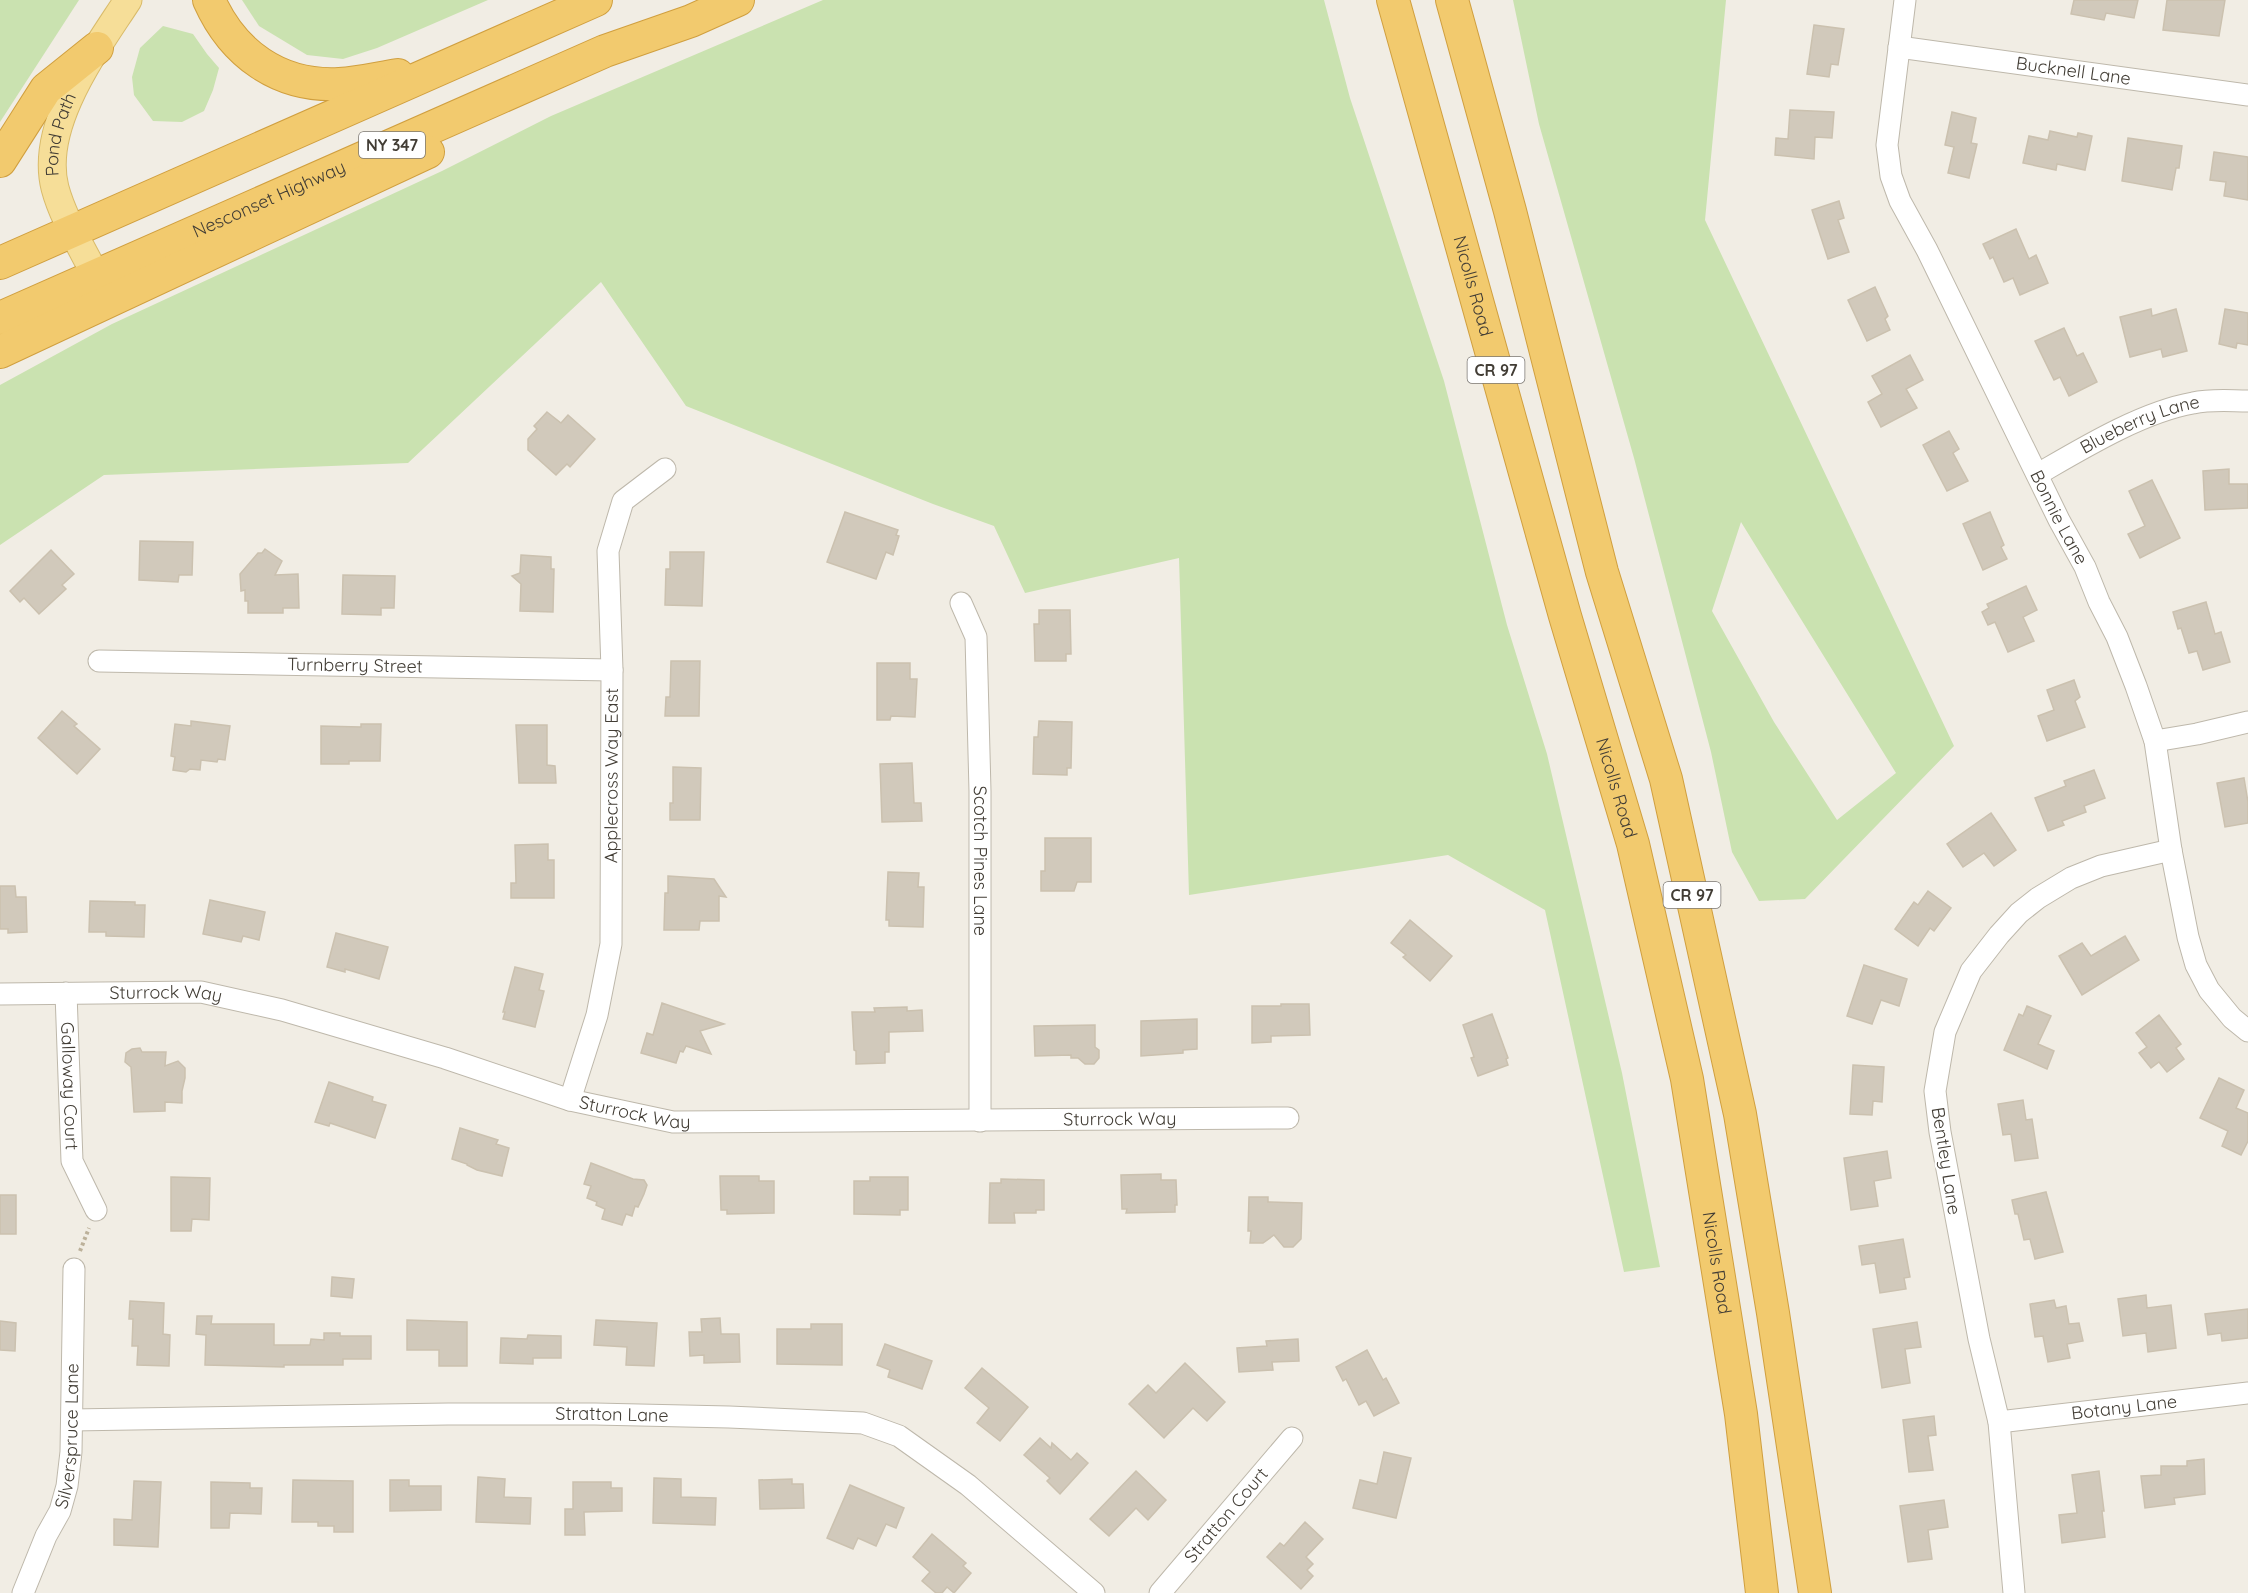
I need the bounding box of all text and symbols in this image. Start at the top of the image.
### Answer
street label: Bucknell Lane [2015,51,2132,90]
street label: Pond Path [40,89,81,177]
road number: NY 347 [359,132,425,158]
street label: Nesconset Highway [189,155,349,243]
street label: Nicolls Road [1448,233,1498,339]
road number: CR 97 [1468,357,1524,383]
street label: Blueberry Lane [2076,390,2201,459]
street label: Bonnie Lane [2025,466,2093,568]
street label: Turnberry Street [287,652,423,678]
street label: Applecross Way East [599,688,623,863]
street label: Nicolls Road [1591,735,1643,841]
street label: Scotch Pines Lane [969,785,992,936]
road number: CR 97 [1664,882,1720,908]
street label: Sturrock Way [109,980,225,1007]
street label: Galloway Court [56,1021,84,1150]
street label: Sturrock Way [577,1090,691,1133]
street label: Bentley Lane [1927,1105,1966,1216]
street label: Sturrock Way [1063,1107,1177,1130]
street label: Nicolls Road [1698,1210,1737,1316]
street label: Silverspruce Lane [49,1363,83,1511]
street label: Botany Lane [2070,1389,2178,1424]
street label: Stratton Lane [555,1402,669,1427]
street label: Stratton Court [1179,1463,1273,1567]

